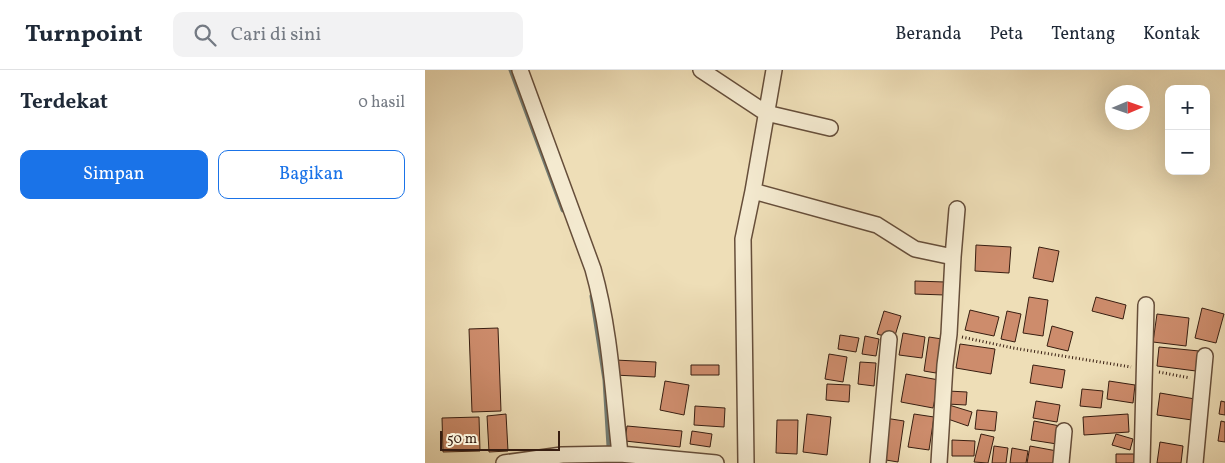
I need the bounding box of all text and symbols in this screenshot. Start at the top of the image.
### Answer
search box [173,12,523,57]
text: Turnpoint [25,18,143,52]
icon: search [191,21,219,49]
text: Cari di sini [231,22,321,48]
text: Beranda [895,22,961,47]
text: Peta [989,22,1023,47]
text: Tentang [1051,22,1115,47]
text: Kontak [1143,22,1200,47]
north arrow [1105,85,1150,130]
map controls [1165,85,1210,175]
button: + [1165,85,1210,130]
text: Terdekat [20,88,108,117]
text: 0 hasil [358,92,405,114]
button: − [1165,130,1210,175]
button: Simpan [20,150,208,199]
button: Bagikan [218,150,405,199]
scale bar [440,428,560,451]
text: 50 m [447,430,477,449]

